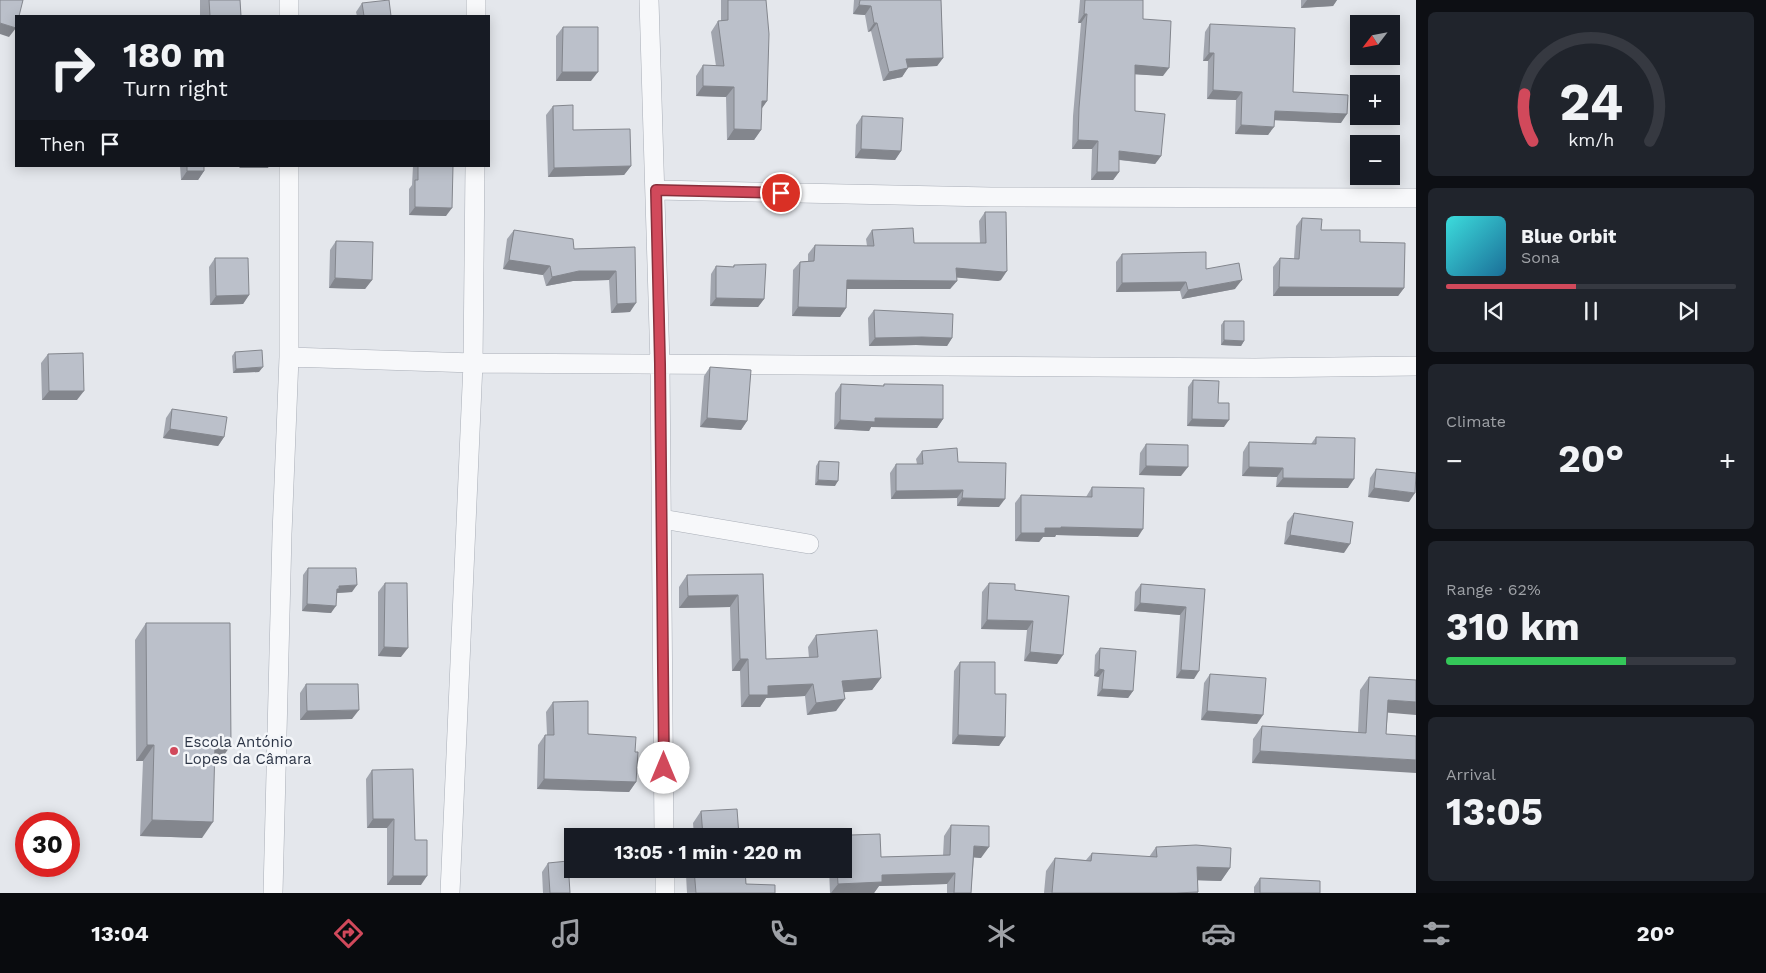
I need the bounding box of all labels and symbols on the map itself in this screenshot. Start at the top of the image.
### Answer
north arrow [1350,15,1400,65]
pin [760,172,802,214]
place label: Escola António Lopes da Câmara [184,733,312,768]
position arrow [637,741,689,793]
marker: Escola António Lopes da Câmara [168,745,180,757]
speed limit sign: 30 [15,812,80,877]

